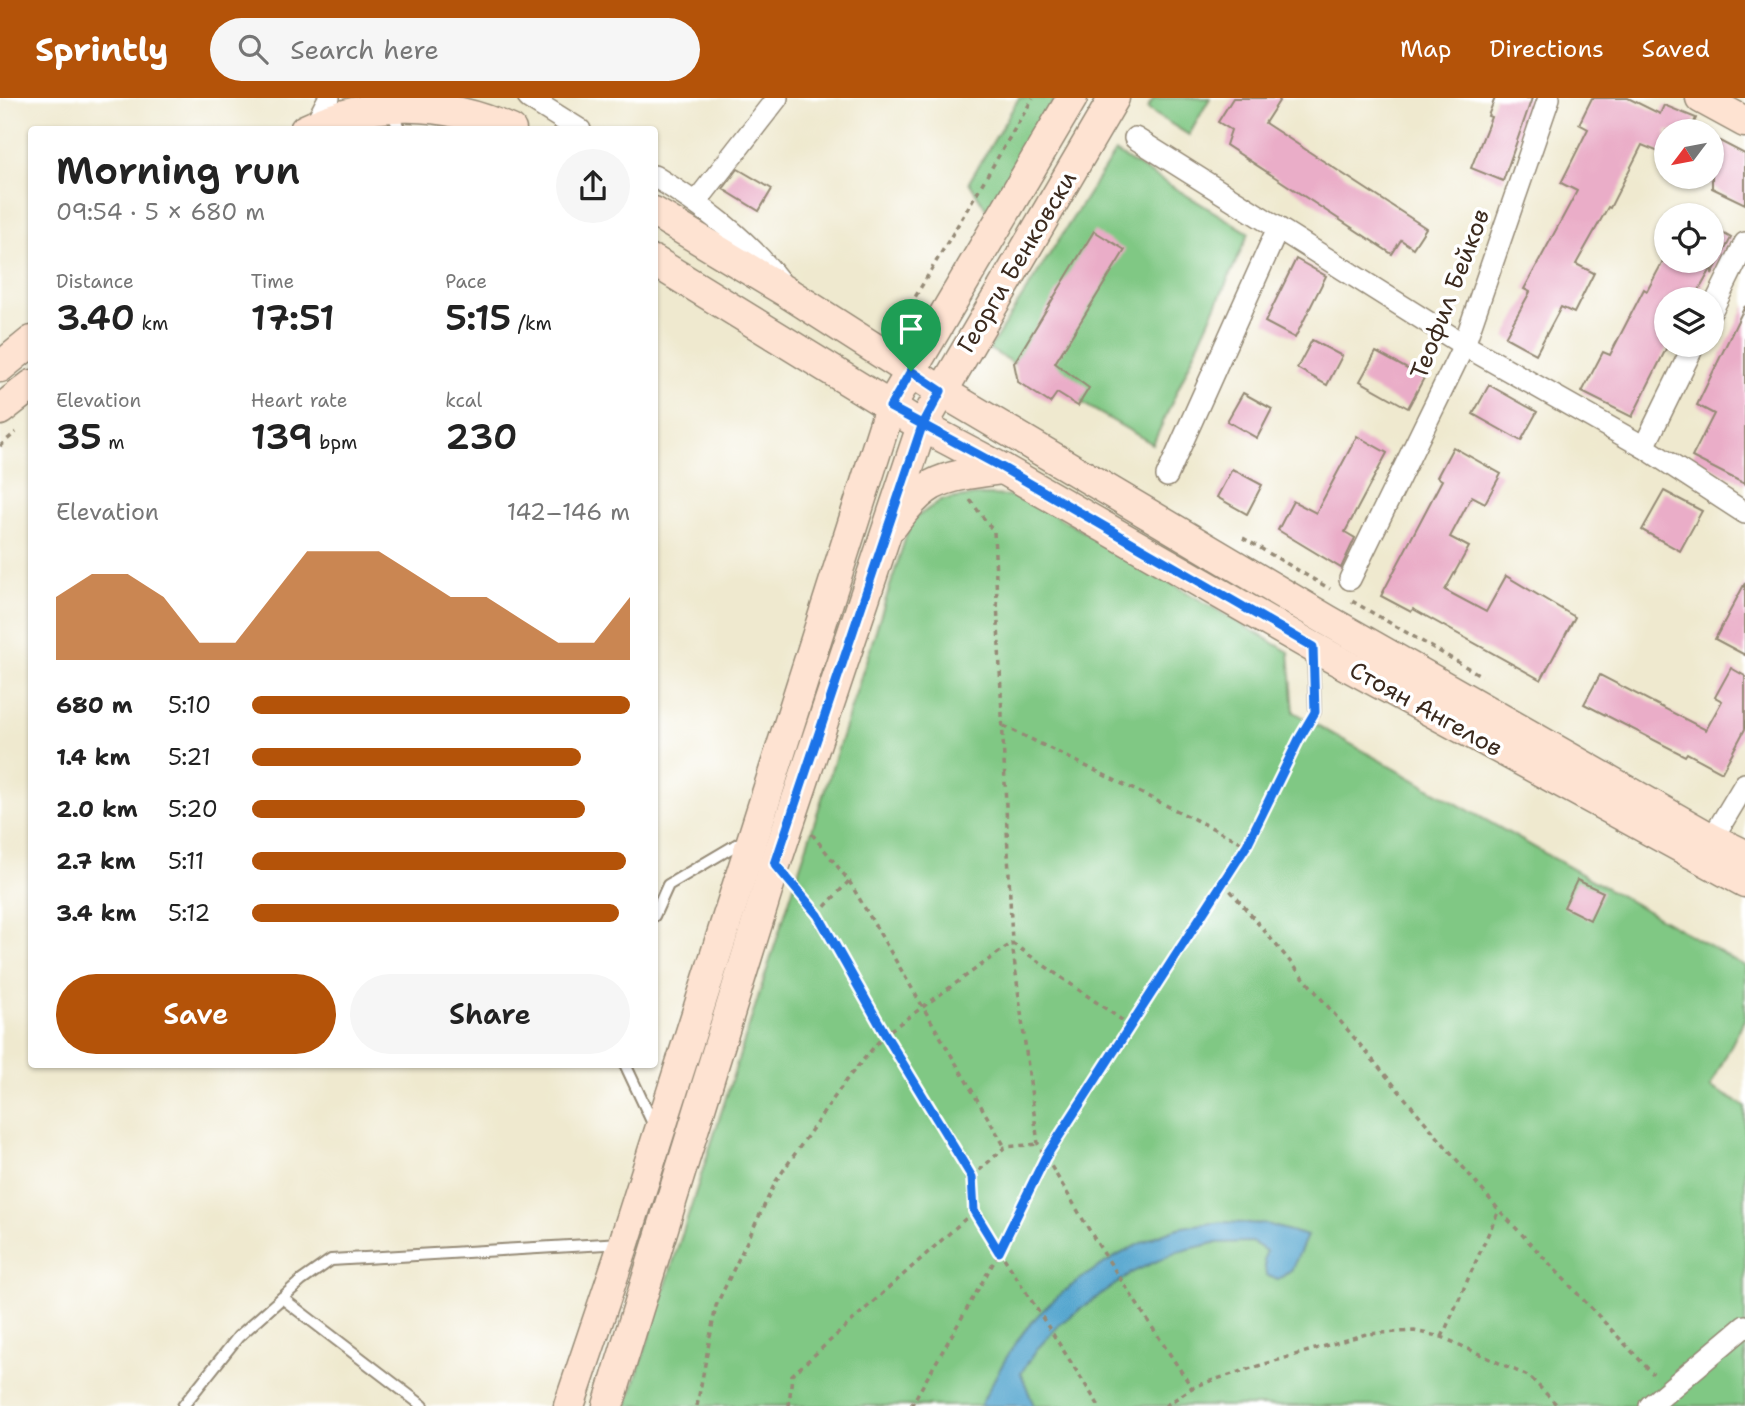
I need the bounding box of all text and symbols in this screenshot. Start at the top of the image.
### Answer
search box [210,18,700,81]
text: Sprintly [35,27,168,72]
icon: search [234,30,272,68]
text: Search here [290,32,439,67]
text: Map [1400,33,1451,65]
text: Directions [1489,33,1604,65]
text: Saved [1642,33,1710,65]
north arrow [1654,119,1724,189]
map controls [1654,119,1724,357]
text: Morning run [56,145,300,196]
button: share [556,149,630,223]
street label: Георги Бенковски [950,165,1084,359]
text: 09:54 · 5 × 680 m [56,197,265,227]
button: locate [1654,203,1724,273]
street label: Теофил Бейков [1403,204,1497,384]
text: Distance [56,269,134,294]
text: Time [251,269,294,294]
text: Pace [445,269,487,294]
button: layers [1654,287,1724,357]
text: 3.40 [56,294,135,341]
text: 17:51 [251,294,335,341]
text: 5:15 [445,294,511,341]
pin [881,299,941,371]
icon: arrive [892,310,930,348]
text: km [135,311,168,336]
text: /km [511,311,552,336]
text: Elevation [56,388,141,413]
text: Heart rate [251,388,347,413]
text: kcal [445,388,482,413]
text: 35 [56,413,102,460]
text: 139 [251,413,313,460]
text: 230 [445,413,518,460]
text: m [102,430,125,455]
text: bpm [313,430,358,455]
text: Elevation [56,497,159,527]
text: 142–146 m [507,497,630,527]
street label: Стоян Ангелов [1344,654,1508,764]
text: 680 m [56,690,133,720]
text: 5:10 [168,690,211,720]
text: 1.4 km [56,742,130,772]
text: 5:21 [168,742,211,772]
text: 2.0 km [56,794,138,824]
text: 5:20 [168,794,218,824]
text: 2.7 km [56,846,136,876]
text: 5:11 [168,846,204,876]
text: 3.4 km [56,898,136,928]
text: 5:12 [168,898,210,928]
button: Save [56,974,336,1054]
button: Share [350,974,630,1054]

